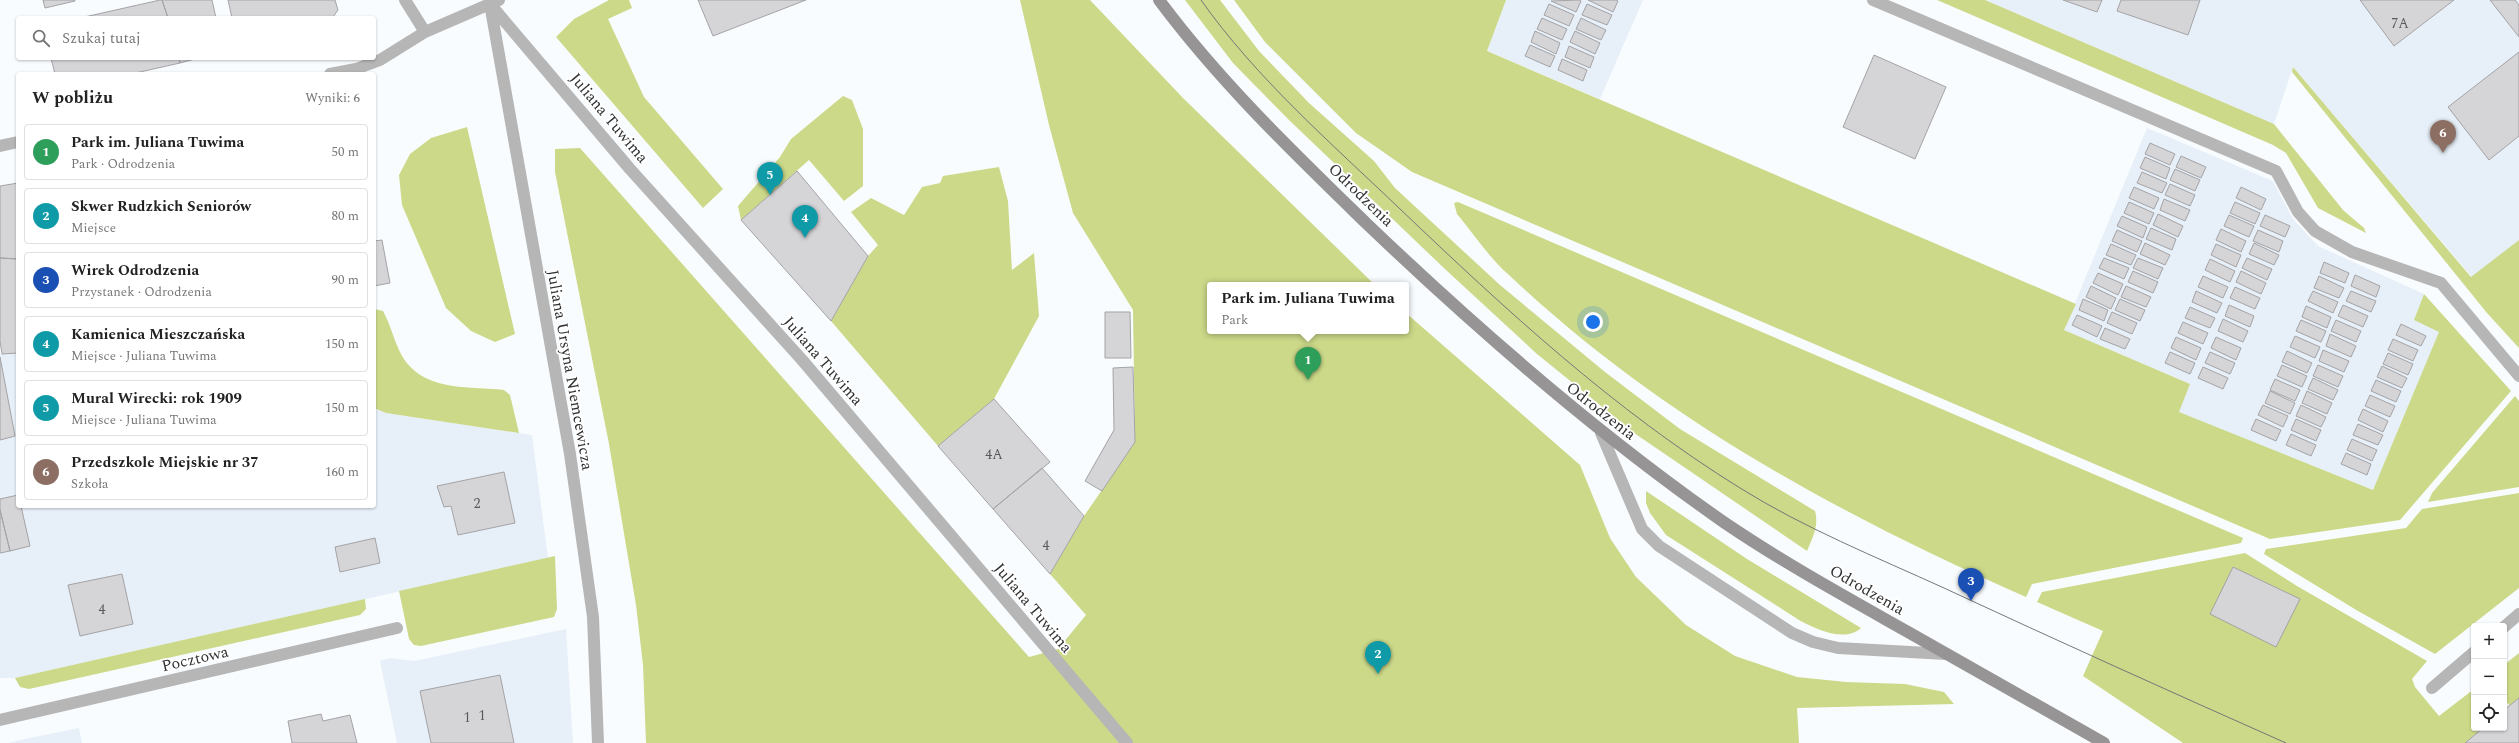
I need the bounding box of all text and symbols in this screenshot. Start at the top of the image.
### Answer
house number: 7A [2391,13,2409,34]
search box [16,16,376,60]
icon: search [30,27,52,49]
text: Szukaj tutaj [62,27,141,50]
street label: Juliana Tuwima [564,67,654,169]
text: W pobliżu [32,85,113,111]
text: Wyniki: 6 [305,88,360,108]
pin: 6 [2430,120,2456,153]
text: Park im. Juliana Tuwima [71,131,244,154]
text: 1 [42,142,50,162]
text: 50 m [332,142,359,162]
text: Park · Odrodzenia [71,154,175,174]
street label: Odrodzenia [1323,157,1399,233]
pin: 5 [757,162,783,195]
text: Skwer Rudzkich Seniorów [71,195,251,218]
pin: 4 [792,205,818,238]
text: 2 [42,206,50,226]
text: 80 m [332,206,359,226]
text: Miejsce [71,218,116,238]
text: Wirek Odrodzenia [71,259,199,282]
street label: Juliana Ursyna Niemcewicza [541,268,599,472]
text: 3 [42,270,50,290]
text: 90 m [332,270,359,290]
text: Przystanek · Odrodzenia [71,282,212,302]
popup [1207,282,1409,334]
text: Park im. Juliana Tuwima [1221,287,1395,310]
text: Park [1221,310,1248,330]
street label: Juliana Tuwima [777,311,869,411]
your location [1583,312,1603,332]
text: Kamienica Mieszczańska [71,323,245,346]
text: 4 [42,334,50,354]
text: 150 m [325,334,359,354]
text: Miejsce · Juliana Tuwima [71,346,217,366]
pin: 1 [1295,347,1321,380]
street label: Odrodzenia [1561,376,1641,446]
text: Mural Wirecki: rok 1909 [71,387,242,410]
text: 5 [42,398,50,418]
text: 150 m [325,398,359,418]
text: Miejsce · Juliana Tuwima [71,410,217,430]
house number: 4A [985,444,1003,465]
text: Przedszkole Miejskie nr 37 [71,451,259,474]
text: 6 [42,462,50,482]
text: 160 m [325,462,359,482]
text: Szkoła [71,474,108,494]
house number: 2 [474,493,481,514]
house number: 4 [1043,535,1050,556]
street label: Juliana Tuwima [988,557,1078,659]
street label: Odrodzenia [1825,559,1909,621]
pin: 3 [1958,568,1984,601]
house number: 4 [99,599,106,620]
map controls [2471,623,2507,731]
button: + [2471,623,2507,659]
street label: Pocztowa [159,640,231,678]
pin: 2 [1365,641,1391,674]
button: − [2471,659,2507,695]
button: locate [2471,695,2507,731]
house number: 1 [479,705,486,726]
house number: 1 [464,707,471,728]

